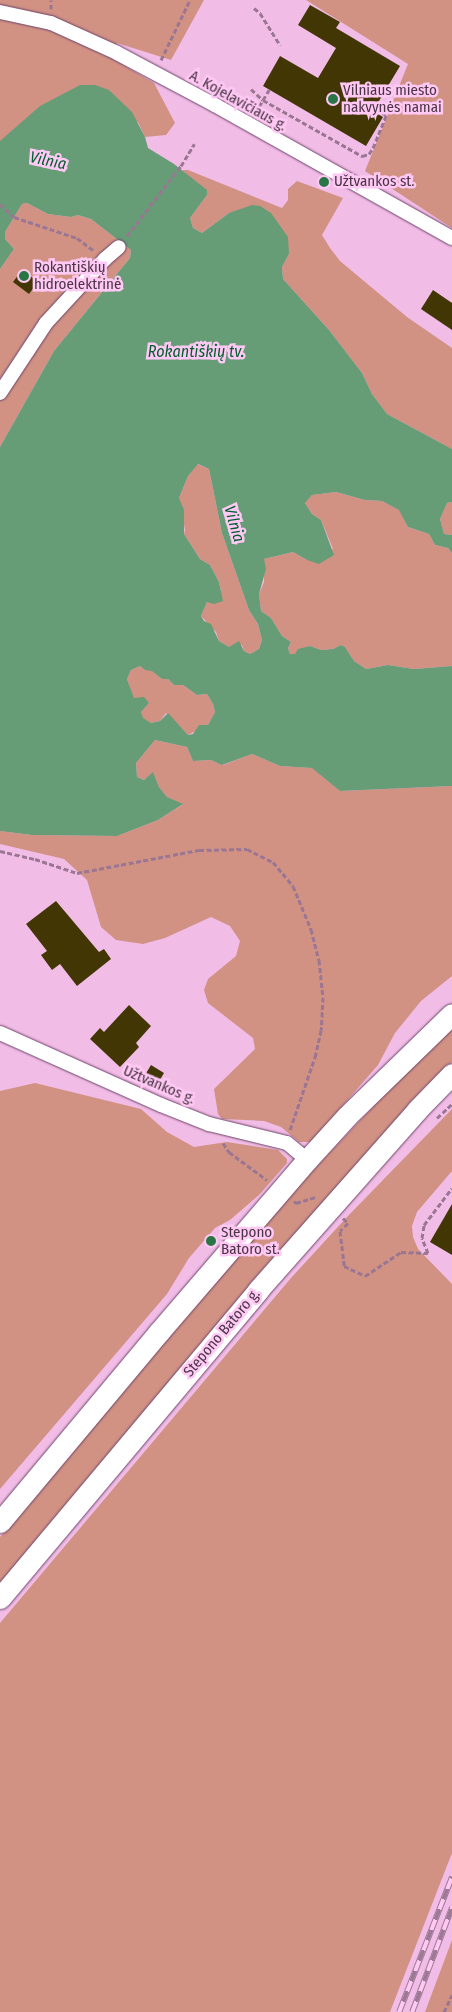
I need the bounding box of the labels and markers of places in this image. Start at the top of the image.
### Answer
place label: Vilniaus miesto nakvynės namai [343,81,442,116]
marker: Vilniaus miesto nakvynės namai [327,93,339,105]
place label: Užtvankos st. [334,173,414,191]
marker: Užtvankos st. [318,176,330,188]
place label: Rokantiškių hidroelektrinė [34,258,121,293]
marker: Rokantiškių hidroelektrinė [18,270,30,282]
place label: Stepono Batoro st. [221,1223,280,1258]
marker: Stepono Batoro st. [205,1235,217,1247]

